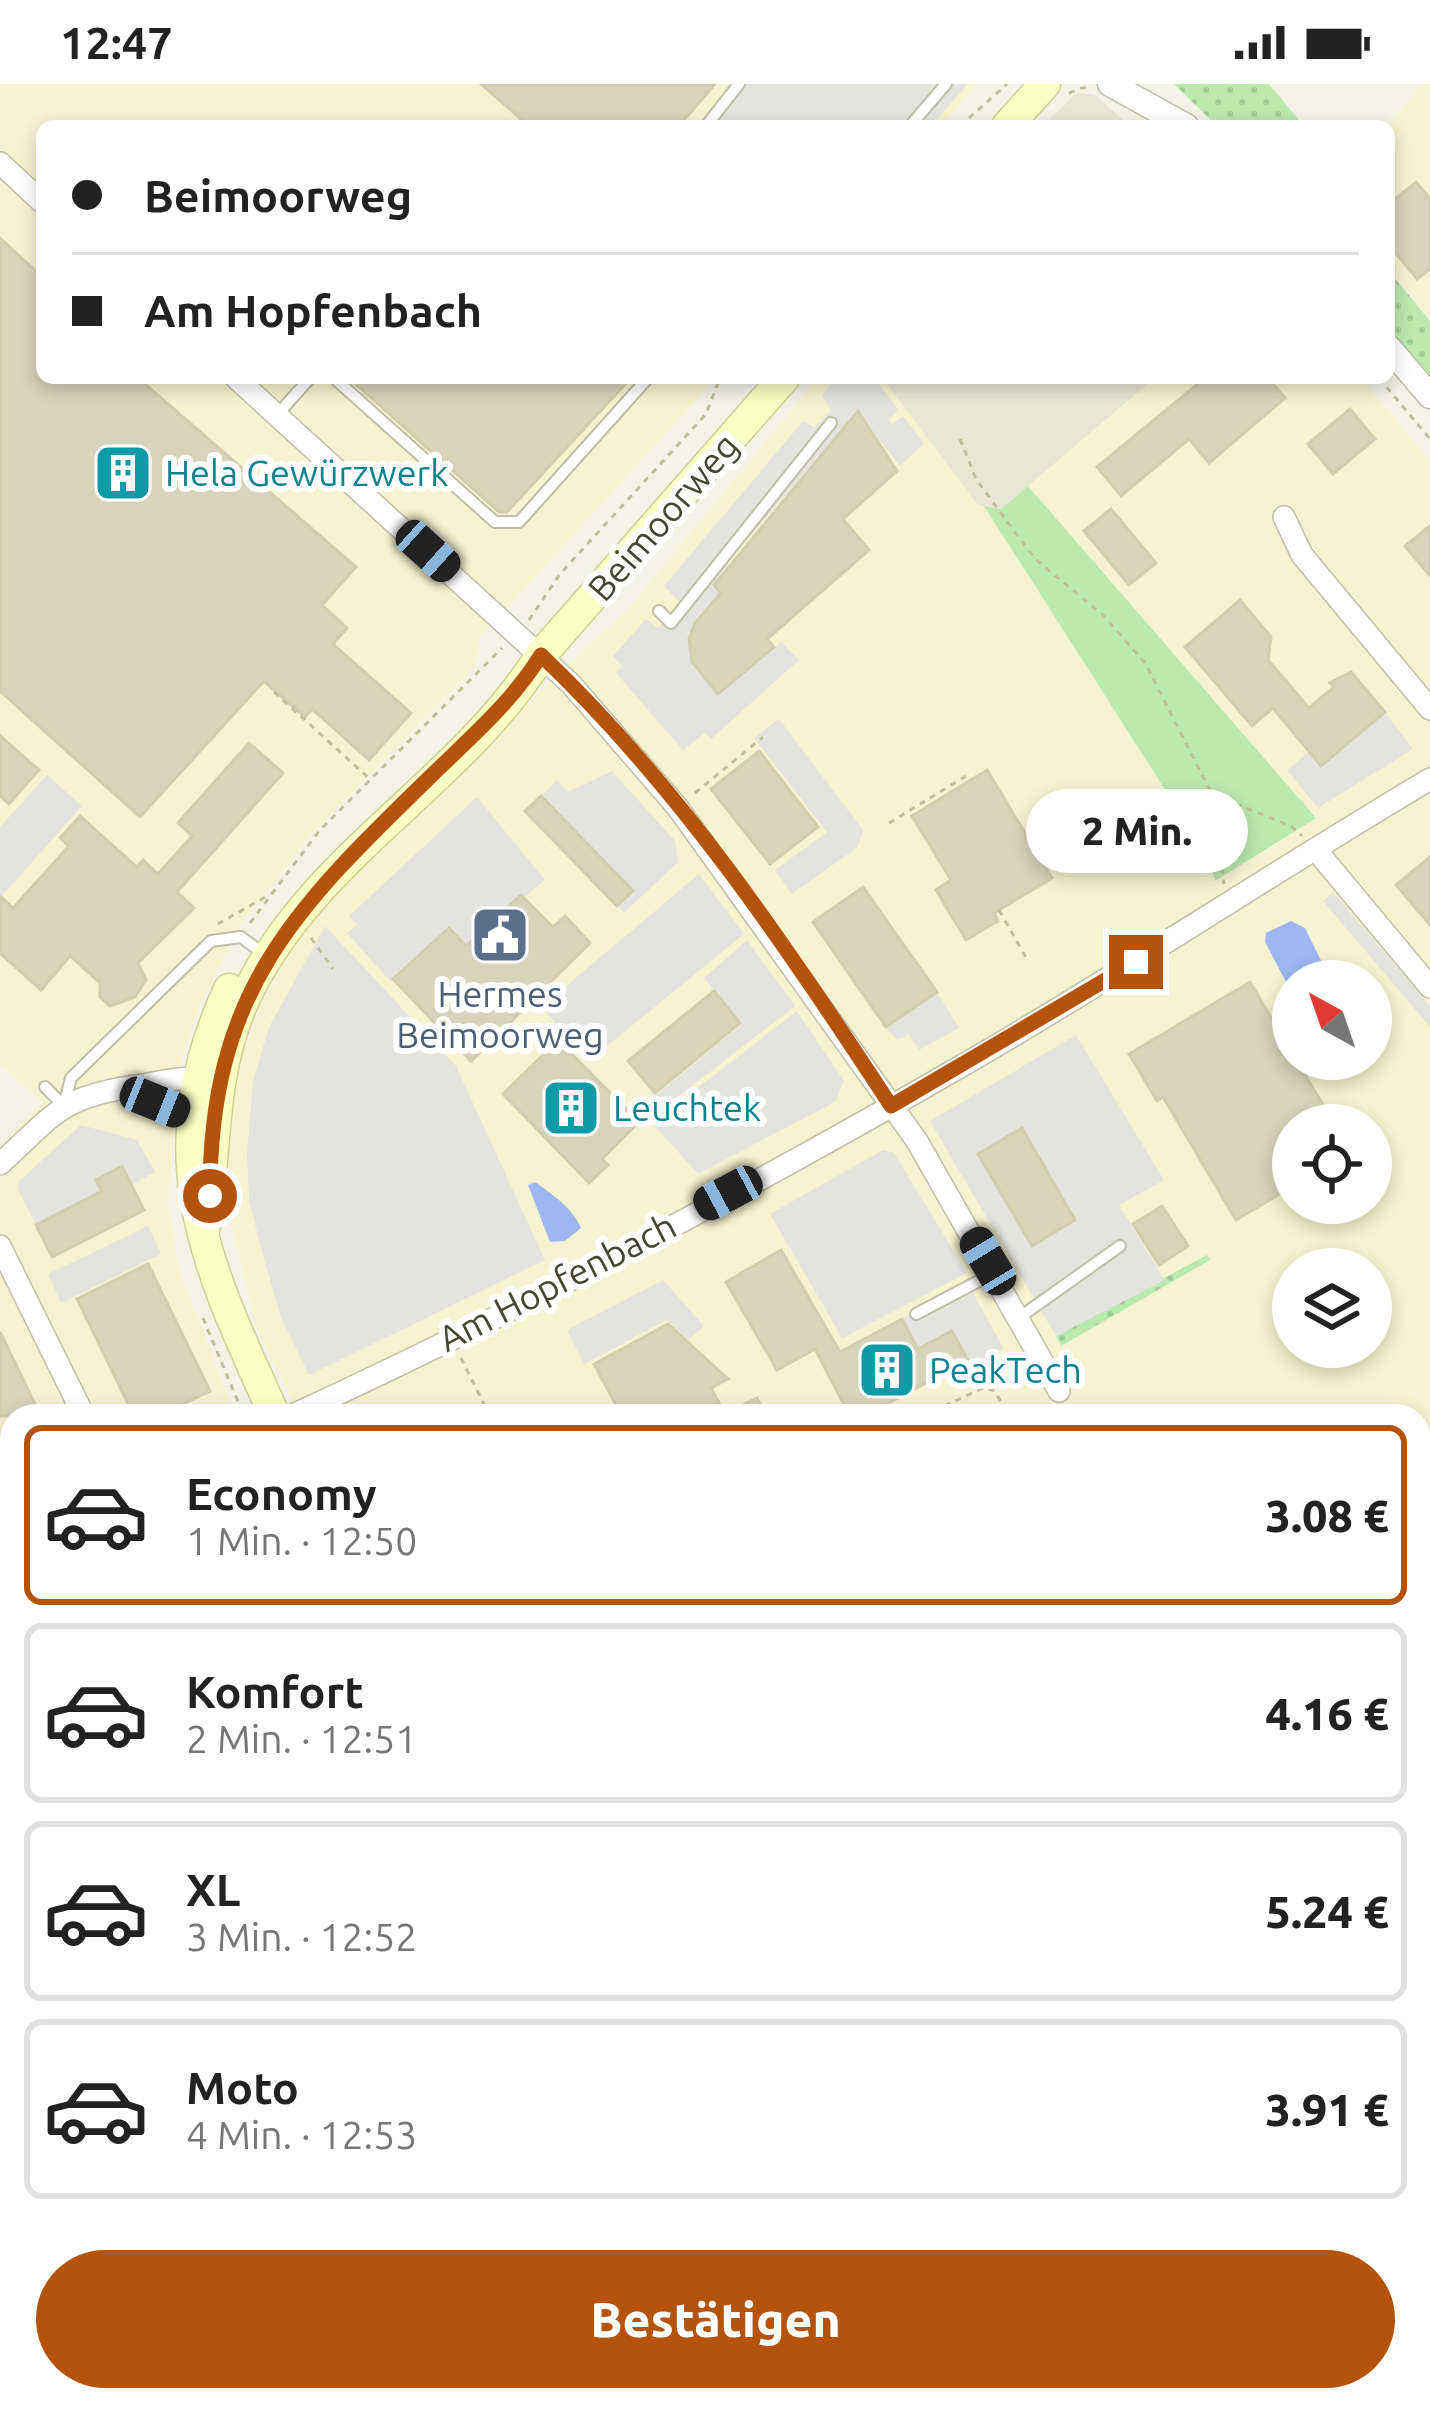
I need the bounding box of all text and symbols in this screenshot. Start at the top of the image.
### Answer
text: 12:47 [60,17,173,68]
text: Beimoorweg [144,170,412,221]
text: Am Hopfenbach [144,285,482,336]
street label: Beimoorweg [579,425,746,608]
building icon: Hela Gewürzwerk [92,442,154,504]
place label: Hela Gewürzwerk [165,452,448,493]
car [389,514,467,588]
callout: 2 Min. [1025,788,1247,872]
text: 2 Min. [1082,809,1192,852]
public building icon: Hermes Beimoorweg [469,904,531,966]
route end [1109,935,1163,989]
north arrow [1272,960,1392,1080]
map controls [1272,960,1392,1368]
place label: Hermes Beimoorweg [396,973,604,1055]
car [115,1072,195,1132]
building icon: Leuchtek [540,1077,602,1139]
place label: Leuchtek [613,1087,761,1128]
button: locate [1272,1104,1392,1224]
car [688,1160,768,1226]
route start [183,1169,237,1223]
street label: Am Hopfenbach [431,1204,682,1359]
car [954,1221,1022,1301]
button: layers [1272,1248,1392,1368]
building icon: PeakTech [856,1339,918,1401]
place label: PeakTech [929,1349,1082,1390]
icon: car [42,1461,150,1569]
text: Economy [186,1468,377,1519]
text: 3.08 € [1266,1490,1389,1541]
text: 1 Min. · 12:50 [186,1519,417,1562]
icon: car [42,1659,150,1767]
text: Komfort [186,1666,364,1717]
text: 4.16 € [1266,1688,1389,1739]
text: 2 Min. · 12:51 [186,1717,417,1760]
icon: car [42,1857,150,1965]
text: XL [186,1864,240,1915]
text: 5.24 € [1266,1886,1389,1937]
text: 3 Min. · 12:52 [186,1915,417,1958]
icon: car [42,2055,150,2163]
text: Moto [186,2062,299,2113]
text: 3.91 € [1266,2084,1389,2135]
text: 4 Min. · 12:53 [186,2113,417,2156]
button: Bestätigen [36,2250,1395,2388]

